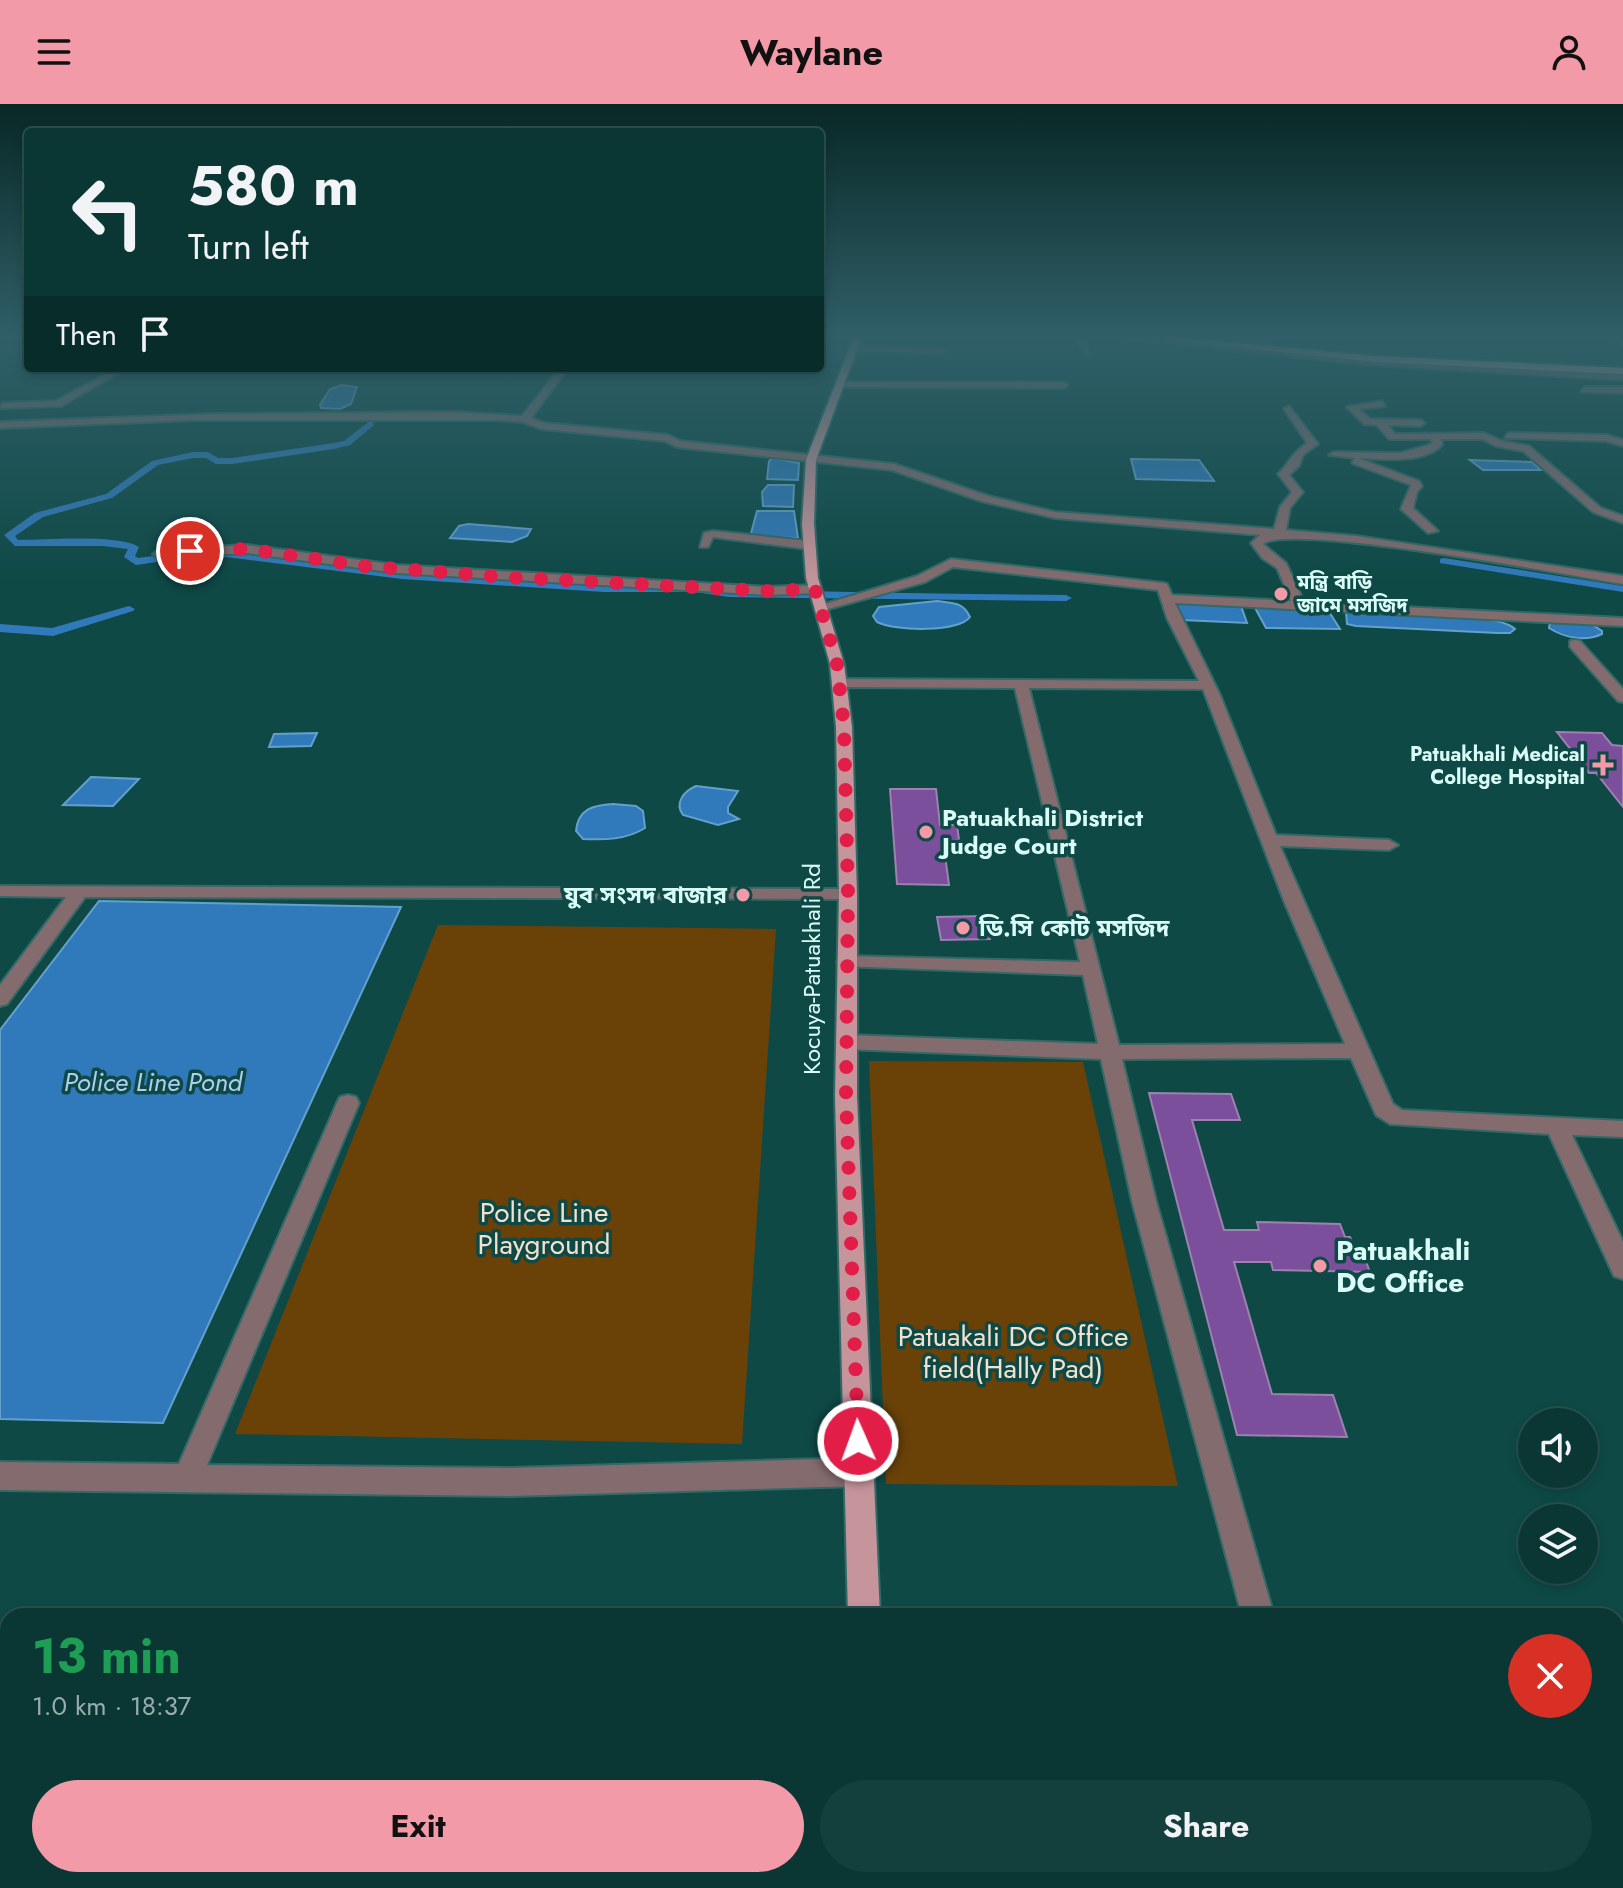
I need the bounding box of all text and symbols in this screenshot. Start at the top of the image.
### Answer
text: Waylane [740,26,883,78]
icon: menu [32,30,76,74]
icon: person [1547,30,1591,74]
text: 580 m [188,145,359,226]
icon: left [56,160,160,264]
text: Turn left [188,220,309,272]
icon: arrive [133,312,177,356]
text: Then [56,313,117,356]
pin [156,517,224,585]
icon: arrive [168,529,212,573]
place label: মন্ত্রি বাড়ি জামে মসজিদ [1296,568,1408,620]
marker: মন্ত্রি বাড়ি জামে মসজিদ [1272,585,1290,603]
place label: Patuakhali Medical College Hospital [1410,740,1585,792]
marker: Patuakhali Medical College Hospital [1592,754,1614,776]
place label: Patuakhali District Judge Court [938,800,1143,863]
marker: Patuakhali District Judge Court [917,823,935,841]
street label: Kocuya-Patuakhali Rd [794,863,829,1075]
place label: যুব সংসদ বাজার [563,877,728,912]
marker: যুব সংসদ বাজার [734,886,752,904]
place label: ডি.সি কোট মসজিদ [978,910,1170,945]
marker: ডি.সি কোট মসজিদ [954,919,972,937]
water label: Police Line Pond [64,1063,244,1101]
park label: Police Line Playground [478,1192,610,1265]
place label: Patuakhali DC Office [1336,1230,1470,1303]
marker: Patuakhali DC Office [1311,1257,1329,1275]
park label: Patuakali DC Office field(Hally Pad) [898,1316,1128,1389]
position arrow [816,1399,900,1483]
map controls [1518,1408,1598,1584]
button: sound [1518,1408,1598,1488]
button: layers [1518,1504,1598,1584]
text: 13 min [32,1622,181,1691]
button: close [1508,1634,1592,1718]
text: 1.0 km · 18:37 [32,1687,191,1725]
button: Exit [32,1780,804,1872]
button: Share [820,1780,1592,1872]

